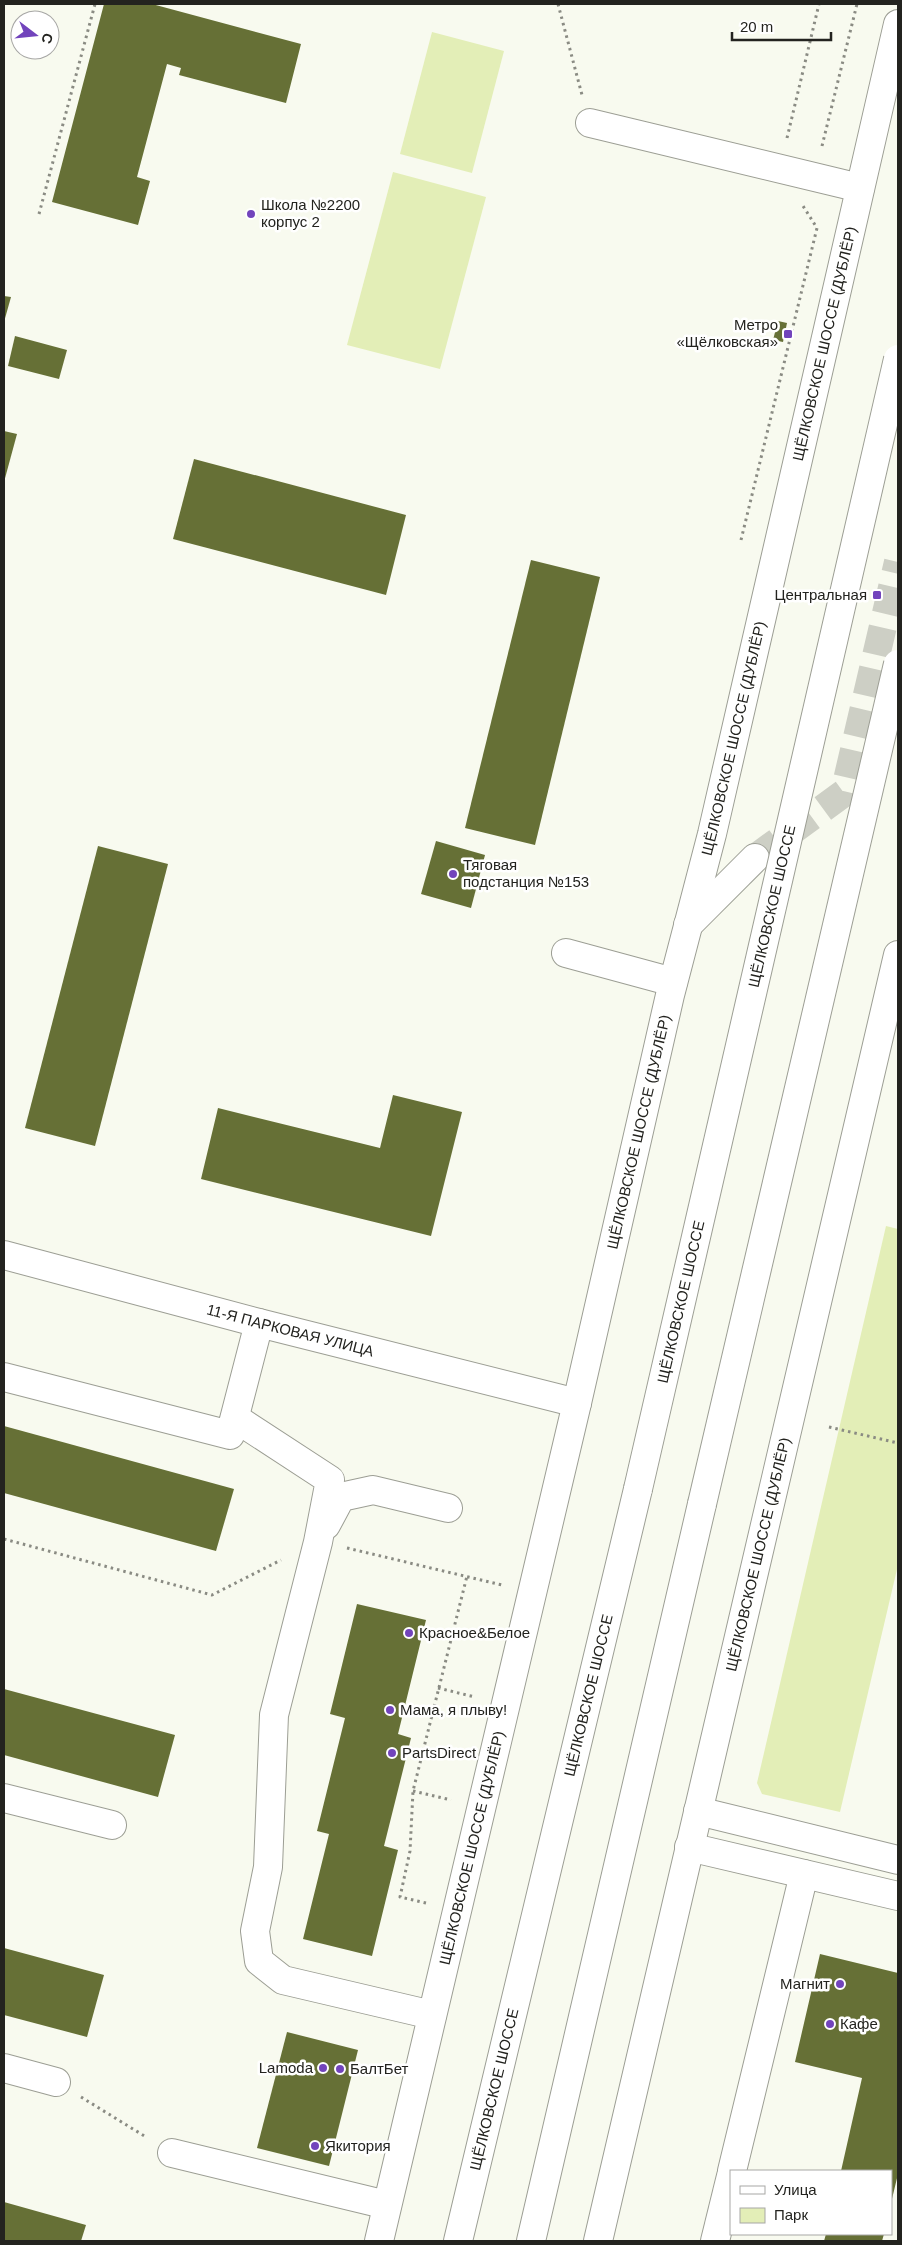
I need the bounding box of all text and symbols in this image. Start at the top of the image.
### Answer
north arrow [10,10,60,60]
scale bar [732,10,831,42]
text: 20 m [740,18,773,35]
text: С [38,32,57,46]
place label: Школа №2200 корпус 2 [261,196,360,230]
marker: Школа №2200 корпус 2 [245,208,257,220]
street label: ЩЁЛКОВСКОЕ ШОССЕ (ДУБЛЁР) [789,225,859,462]
place label: Метро «Щёлковская» [676,316,778,350]
marker: Метро «Щёлковская» [782,328,794,340]
place label: Центральная [774,586,867,603]
marker: Центральная [871,589,883,601]
street label: ЩЁЛКОВСКОЕ ШОССЕ (ДУБЛЁР) [698,620,769,857]
street label: ЩЁЛКОВСКОЕ ШОССЕ [745,823,799,989]
place label: Тяговая подстанция №153 [463,856,589,890]
marker: Тяговая подстанция №153 [447,868,459,880]
street label: ЩЁЛКОВСКОЕ ШОССЕ (ДУБЛЁР) [603,1013,673,1251]
street label: ЩЁЛКОВСКОЕ ШОССЕ [654,1219,707,1385]
street label: 11-Я ПАРКОВАЯ УЛИЦА [205,1300,376,1360]
street label: ЩЁЛКОВСКОЕ ШОССЕ (ДУБЛЁР) [722,1436,793,1673]
street label: ЩЁЛКОВСКОЕ ШОССЕ [561,1613,616,1778]
place label: Красное&Белое [419,1624,530,1641]
marker: Красное&Белое [403,1627,415,1639]
place label: Мама, я плыву! [400,1701,507,1718]
marker: Мама, я плыву! [384,1704,396,1716]
street label: ЩЁЛКОВСКОЕ ШОССЕ (ДУБЛЁР) [436,1729,507,1966]
place label: PartsDirect [402,1744,477,1761]
marker: PartsDirect [386,1747,398,1759]
place label: Магнит [780,1975,830,1992]
marker: Магнит [834,1978,846,1990]
street label: ЩЁЛКОВСКОЕ ШОССЕ [466,2006,521,2172]
place label: Кафе [840,2015,878,2032]
marker: Кафе [824,2018,836,2030]
place label: Lamoda [259,2059,314,2076]
place label: БалтБет [350,2060,408,2077]
marker: Lamoda [317,2062,329,2074]
marker: БалтБет [334,2063,346,2075]
place label: Якитория [325,2137,391,2154]
marker: Якитория [309,2140,321,2152]
legend [730,2170,892,2235]
text: Улица [774,2181,817,2198]
text: Парк [774,2206,808,2223]

